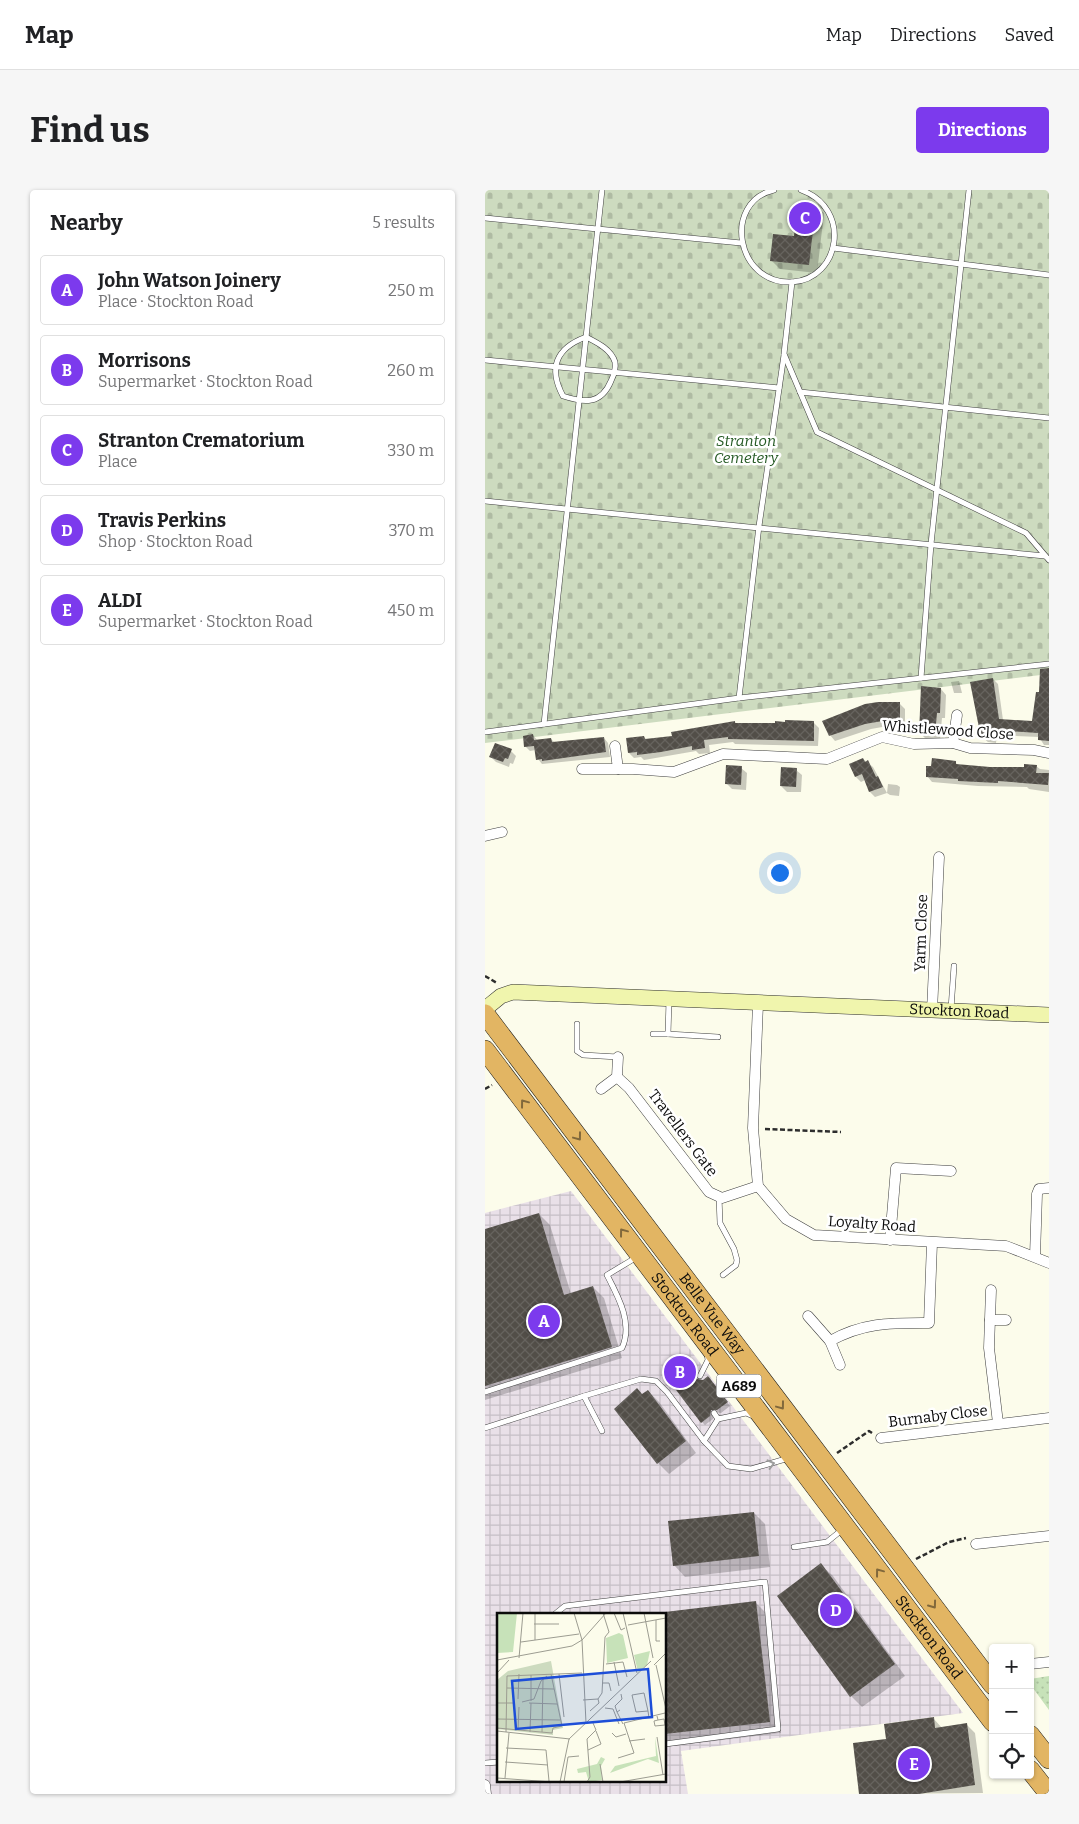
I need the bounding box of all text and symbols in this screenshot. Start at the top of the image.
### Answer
text: Map [25,21,74,49]
text: Map [826,24,862,46]
text: Directions [890,24,977,46]
text: Saved [1005,24,1054,46]
button: Directions [916,107,1049,153]
text: Find us [30,109,150,151]
pin: C [789,199,821,237]
text: Nearby [50,210,123,236]
text: 5 results [372,213,435,232]
text: John Watson Joinery [98,269,281,292]
text: A [61,281,73,300]
text: 250 m [388,281,434,300]
text: Place · Stockton Road [98,292,254,311]
text: Morrisons [98,349,191,372]
text: B [62,361,72,380]
text: 260 m [387,361,434,380]
text: Supermarket · Stockton Road [98,372,313,391]
text: Stranton Crematorium [98,429,304,452]
park label: Stranton Cemetery [714,432,779,467]
text: C [62,441,72,460]
text: 330 m [387,441,434,460]
text: Place [98,452,137,471]
text: Travis Perkins [98,509,226,532]
text: D [61,521,73,540]
text: 370 m [388,521,434,540]
text: Shop · Stockton Road [98,532,253,551]
text: ALDI [98,589,142,612]
text: E [62,601,72,620]
text: 450 m [387,601,434,620]
text: Supermarket · Stockton Road [98,612,313,631]
street label: Whistlewood Close [881,716,1015,744]
your location [767,860,793,886]
street label: Yarm Close [911,894,931,972]
street label: Stockton Road [909,1000,1010,1022]
street label: Travellers Gate [644,1086,722,1180]
one-way arrow [522,1100,530,1109]
one-way arrow [572,1131,580,1140]
street label: Loyalty Road [827,1212,917,1236]
one-way arrow [619,1229,628,1238]
street label: Stockton Road [647,1269,722,1359]
street label: Belle Vue Way [675,1269,749,1358]
pin: A [528,1302,560,1340]
pin: B [664,1353,696,1391]
road number: A689 [717,1374,761,1398]
one-way arrow [776,1400,784,1409]
street label: Burnaby Close [887,1401,989,1431]
one-way arrow [767,1459,776,1470]
one-way arrow [876,1569,884,1578]
pin: D [820,1591,852,1629]
street label: Stockton Road [891,1592,966,1683]
one-way arrow [927,1599,936,1609]
inset map [497,1613,666,1782]
map controls [989,1644,1034,1779]
button: + [989,1644,1034,1689]
button: − [989,1689,1034,1734]
button: locate [989,1734,1034,1779]
pin: E [898,1745,930,1783]

